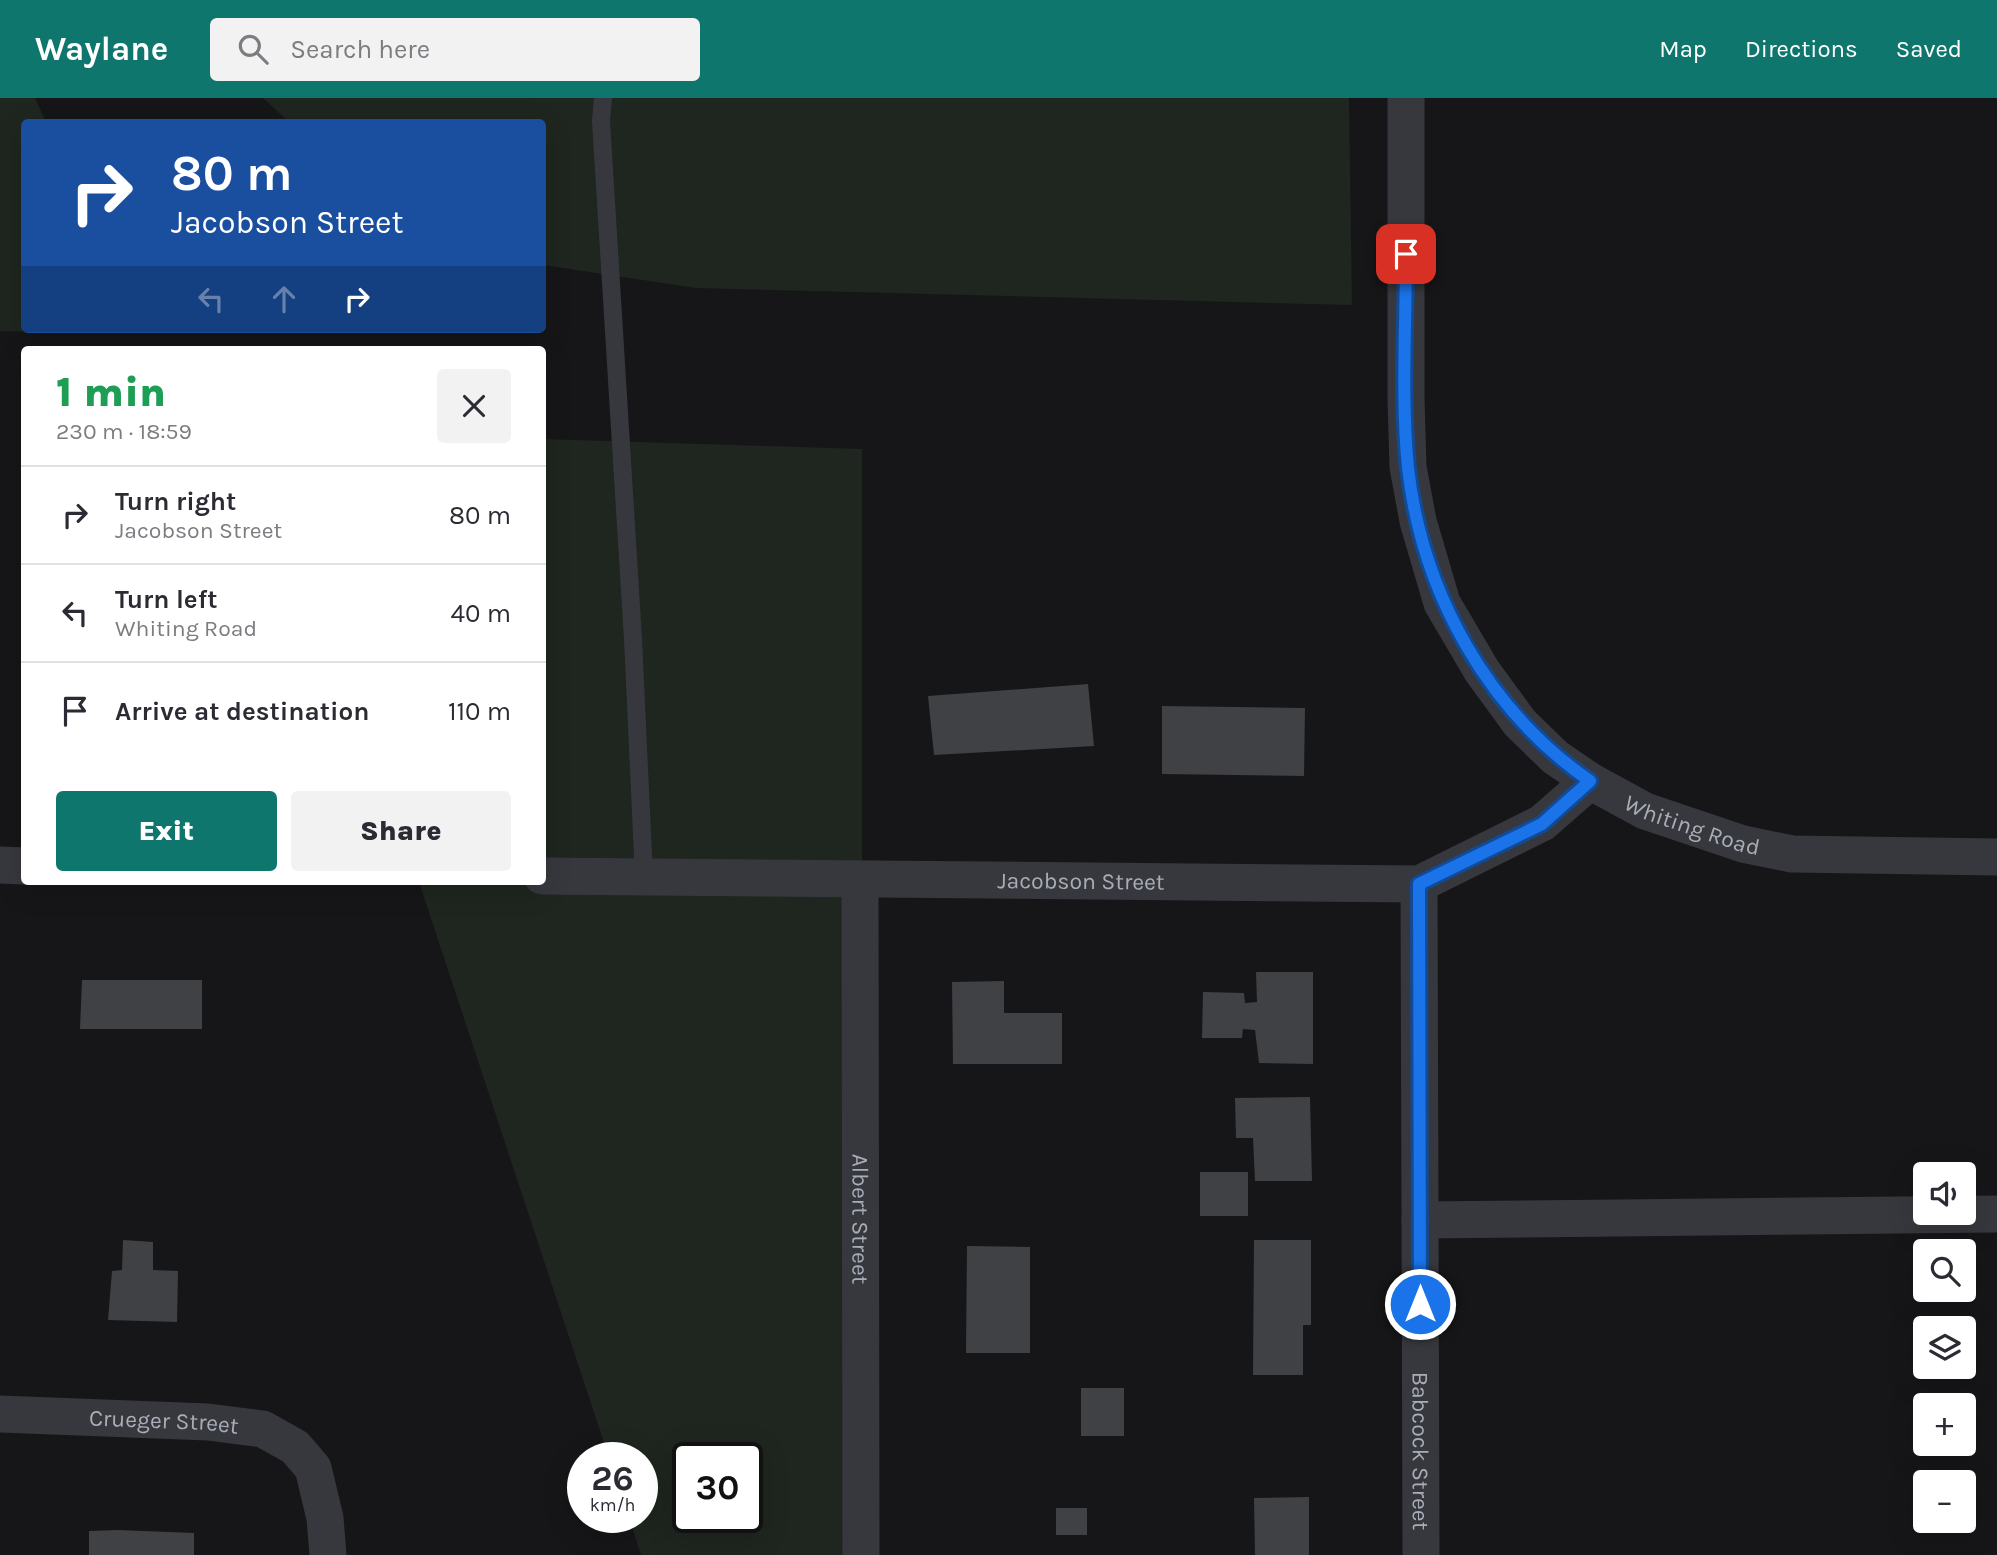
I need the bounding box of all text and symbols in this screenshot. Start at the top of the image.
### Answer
search box [210,18,700,81]
text: Waylane [35,30,168,68]
icon: search [234,30,272,68]
text: Search here [290,34,430,65]
text: Map [1659,35,1707,63]
text: Directions [1745,35,1858,63]
text: Saved [1896,35,1962,63]
text: 80 m [171,145,293,202]
icon: right [56,147,147,238]
text: Jacobson Street [171,204,404,241]
pin [1376,224,1436,284]
icon: arrive [1387,235,1425,273]
icon: left [192,280,230,318]
icon: ahead [265,280,303,318]
icon: right [338,280,376,318]
text: 1 min [56,367,166,417]
button: close [437,369,511,443]
text: 230 m · 18:59 [56,418,192,445]
text: Turn right [115,486,236,517]
icon: right [56,496,94,534]
text: 80 m [449,500,511,531]
text: Jacobson Street [115,517,282,544]
text: Turn left [115,584,217,615]
icon: left [56,594,94,632]
text: 40 m [451,598,511,629]
text: Whiting Road [115,615,257,642]
icon: arrive [56,692,94,730]
text: Arrive at destination [115,696,369,727]
text: 110 m [448,696,511,727]
street label: Whiting Road [1619,789,1762,861]
button: Exit [56,791,277,871]
button: Share [291,791,511,871]
street label: Jacobson Street [997,867,1165,896]
street label: Albert Street [846,1154,874,1285]
map controls [1913,1162,1976,1533]
button: sound [1913,1162,1976,1225]
button: search [1913,1239,1976,1302]
position arrow [1383,1267,1457,1341]
button: layers [1913,1316,1976,1379]
street label: Babcock Street [1406,1372,1434,1531]
button: + [1913,1393,1976,1456]
street label: Crueger Street [88,1404,241,1440]
speed limit sign: 30 [672,1442,763,1533]
text: 26 [591,1458,634,1499]
button: − [1913,1470,1976,1533]
text: km/h [590,1494,635,1516]

